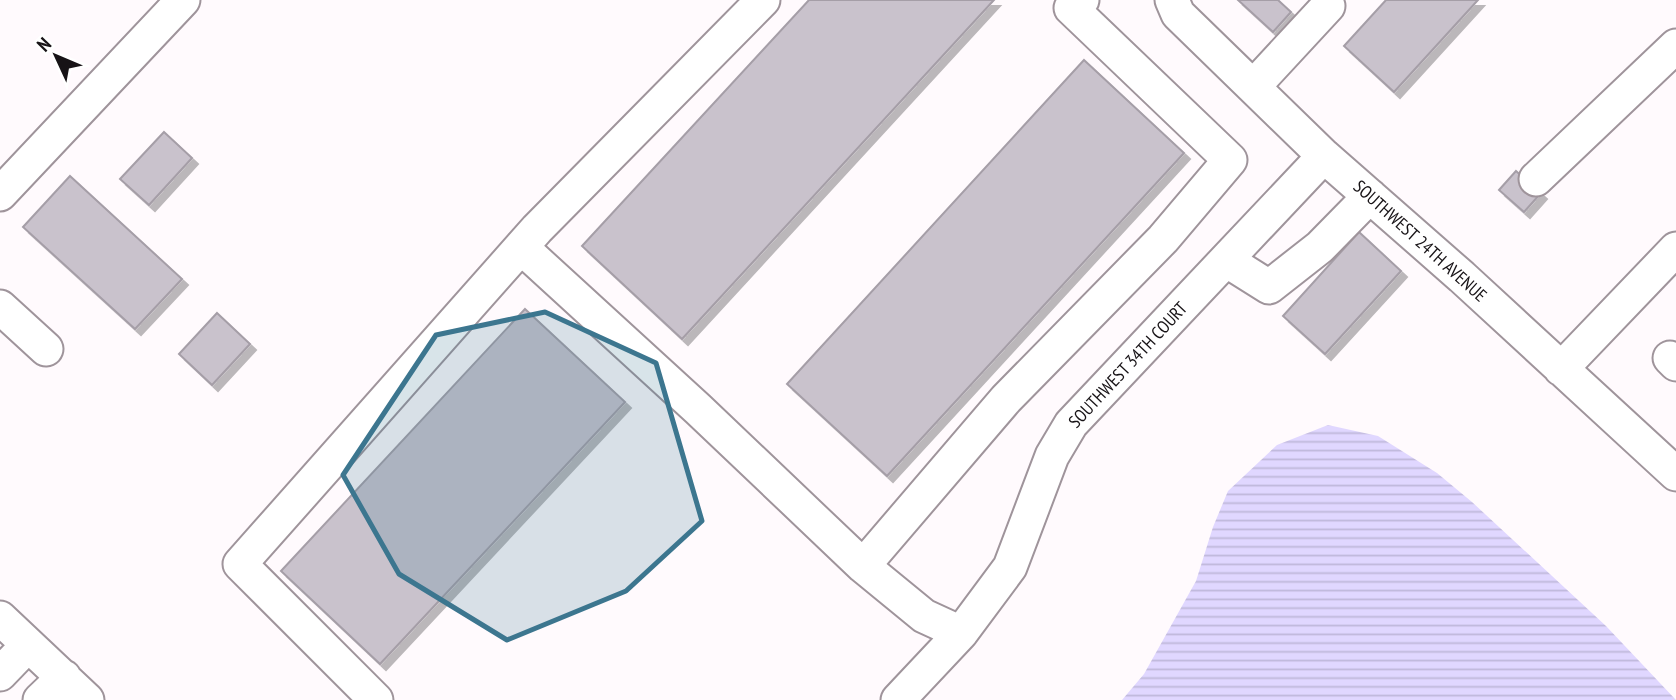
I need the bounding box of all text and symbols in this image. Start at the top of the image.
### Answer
north arrow [21,21,91,91]
text: N [32,32,56,56]
street label: SOUTHWEST 24TH AVENUE [1349,175,1492,307]
street label: SOUTHWEST 34TH COURT [1063,297,1192,433]

